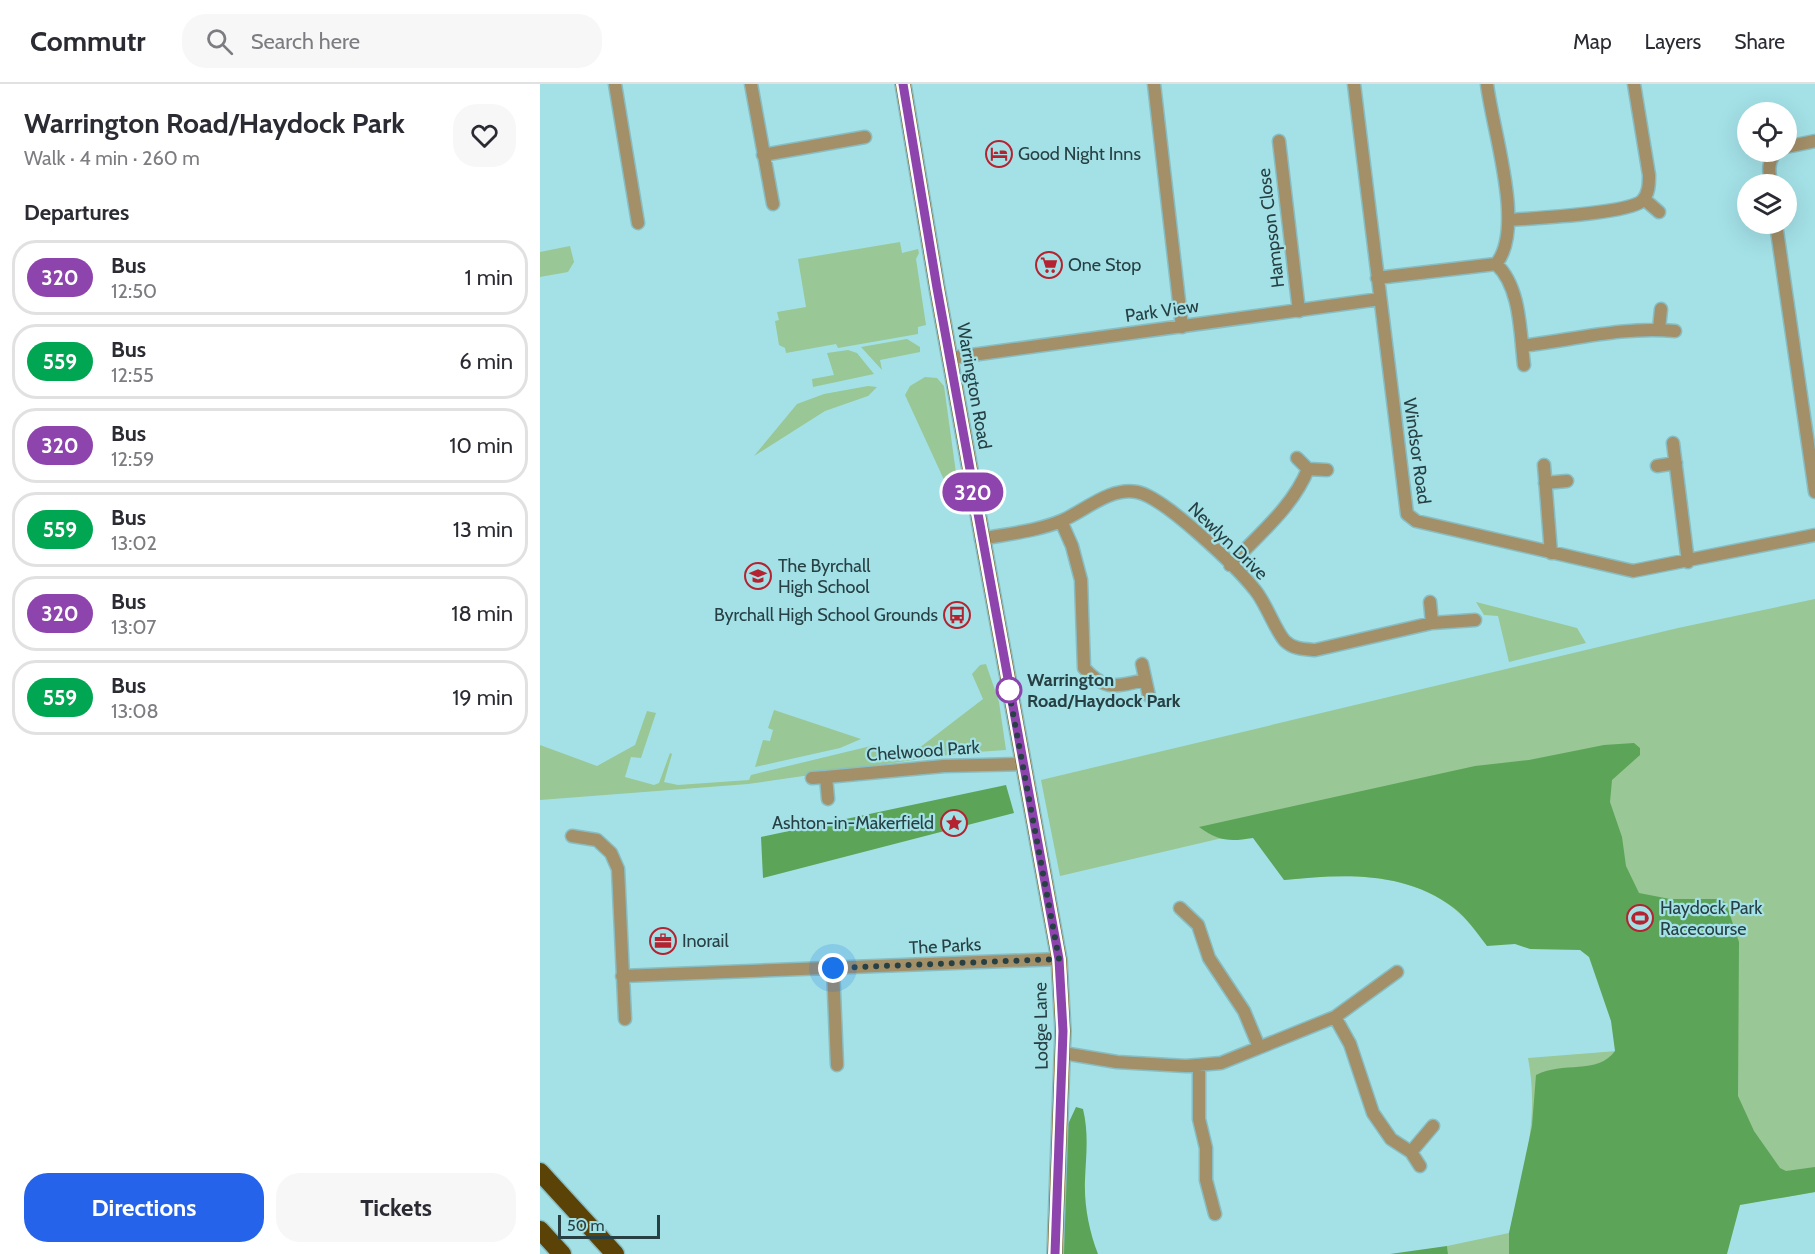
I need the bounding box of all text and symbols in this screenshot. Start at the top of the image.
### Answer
search box [182,14,602,68]
text: Commutr [30,24,146,58]
icon: search [203,25,236,58]
text: Search here [251,28,360,55]
text: Map [1573,29,1612,54]
text: Layers [1645,29,1701,54]
text: Share [1734,29,1785,54]
map controls [1737,102,1797,234]
button: locate [1737,102,1797,162]
button: heart [453,104,516,167]
text: Warrington Road/Haydock Park [24,106,405,140]
hotel icon: Good Night Inns [984,139,1014,169]
place label: Good Night Inns [1018,143,1141,165]
text: Walk · 4 min · 260 m [24,146,200,170]
street label: Hampson Close [1253,167,1289,289]
button: layers [1737,174,1797,234]
text: Departures [24,199,129,226]
supermarket icon: One Stop [1034,250,1064,280]
text: Bus [111,252,146,279]
place label: One Stop [1068,254,1141,276]
text: 1 min [465,264,513,291]
text: 320 [41,265,79,290]
text: 12:50 [111,279,157,303]
street label: Park View [1124,295,1200,327]
street label: Warrington Road [952,321,996,451]
text: Bus [111,336,146,363]
text: 6 min [459,348,513,375]
text: 559 [43,349,77,374]
text: 12:55 [111,363,154,387]
street label: Windsor Road [1399,397,1435,505]
text: Bus [111,420,146,447]
text: 10 min [449,432,513,459]
text: 320 [41,433,79,458]
text: 12:59 [111,447,154,471]
line badge: 320 [938,472,1008,512]
text: 320 [954,480,992,505]
street label: Newlyn Drive [1184,498,1272,584]
text: Bus [111,504,146,531]
text: 13 min [453,516,513,543]
text: 559 [43,517,77,542]
text: 13:02 [111,531,157,555]
place label: The Byrchall High School [778,555,871,598]
school or university icon: The Byrchall High School [743,561,773,591]
text: Bus [111,588,146,615]
text: 18 min [451,600,513,627]
bus stop icon: Byrchall High School Grounds [942,600,972,630]
text: 320 [41,601,79,626]
place label: Byrchall High School Grounds [714,604,938,626]
text: 13:07 [111,615,156,639]
place label: Warrington Road/Haydock Park [1027,669,1181,712]
text: Bus [111,672,146,699]
marker: Warrington Road/Haydock Park [996,677,1022,703]
text: 19 min [452,684,513,711]
text: 559 [43,685,77,710]
text: 13:08 [111,699,159,723]
street label: Chelwood Park [866,736,981,766]
place icon: Ashton-in-Makerfield [939,808,969,838]
place label: Ashton-in-Makerfield [772,812,934,834]
place label: Haydock Park Racecourse [1660,897,1763,940]
sports icon: Haydock Park Racecourse [1625,903,1655,933]
office icon: Inorail [648,926,678,956]
place label: Inorail [682,930,729,952]
street label: The Parks [908,933,982,959]
your location [818,953,848,983]
street label: Lodge Lane [1029,982,1053,1070]
button: Directions [24,1173,264,1242]
button: Tickets [276,1173,516,1242]
scale bar [558,1212,660,1240]
text: 50 m [567,1216,604,1235]

